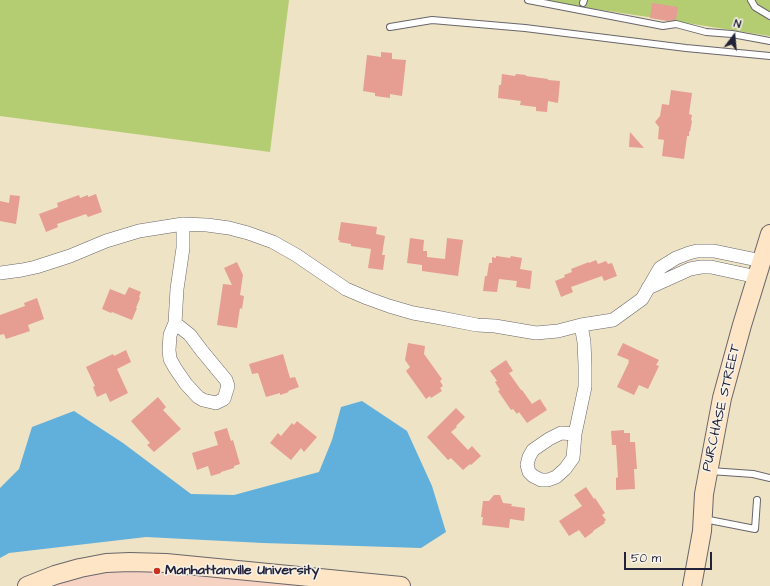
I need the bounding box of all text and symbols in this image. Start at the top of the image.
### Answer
north arrow [714,16,754,56]
text: N [732,16,743,32]
street label: PURCHASE STREET [699,343,745,473]
scale bar [626,544,714,570]
text: 50 m [631,550,661,567]
place label: Manhattanville University [165,563,319,579]
marker: Manhattanville University [152,566,162,576]

